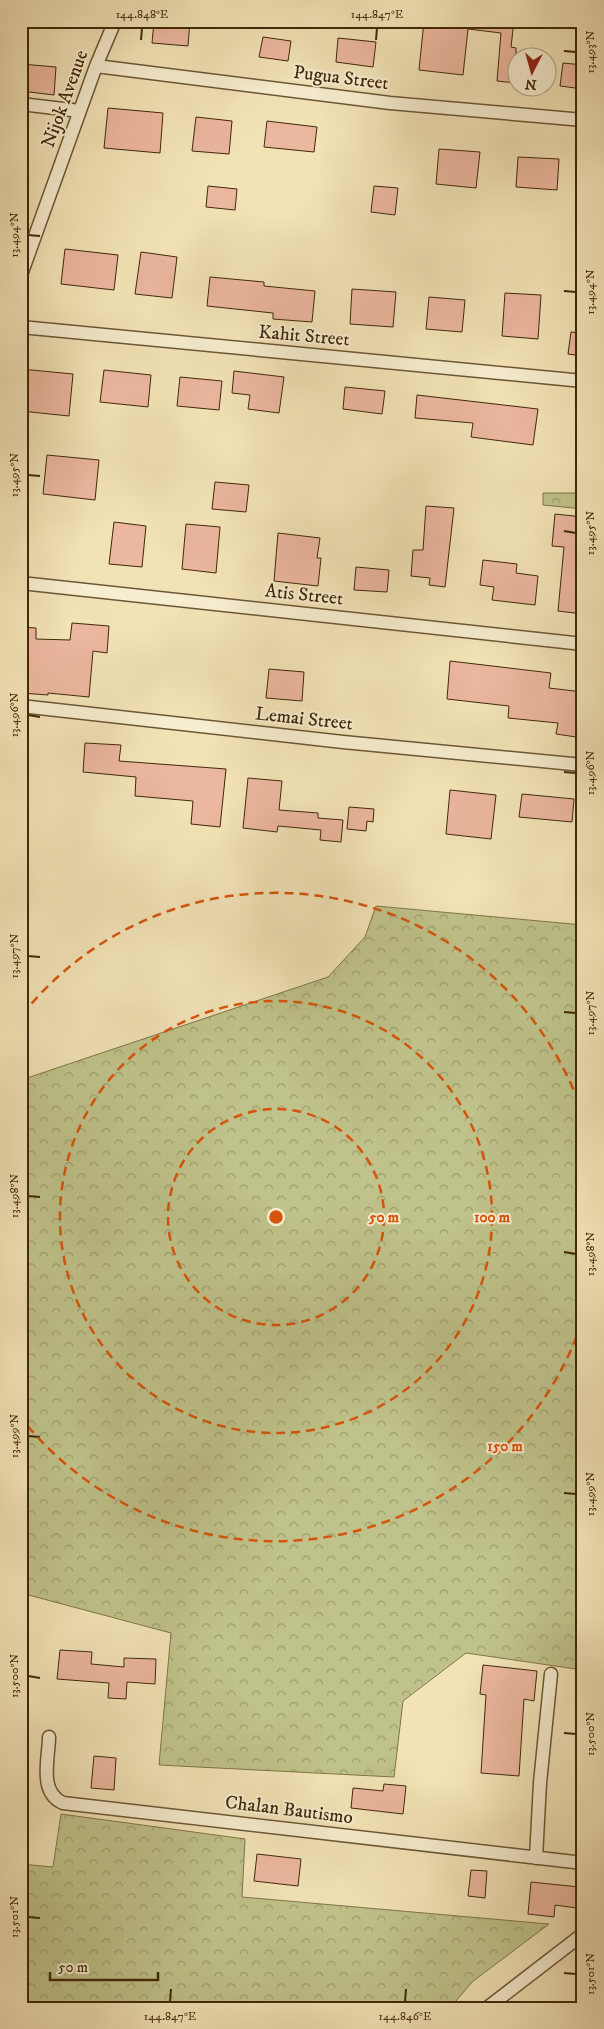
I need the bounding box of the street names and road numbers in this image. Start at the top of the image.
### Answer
street label: Nijok Avenue [37,47,93,151]
street label: Pugua Street [292,61,390,95]
street label: Kahit Street [258,321,350,351]
street label: Atis Street [264,579,344,611]
street label: Lemai Street [254,702,354,736]
street label: Chalan Bautismo [224,1791,354,1829]

